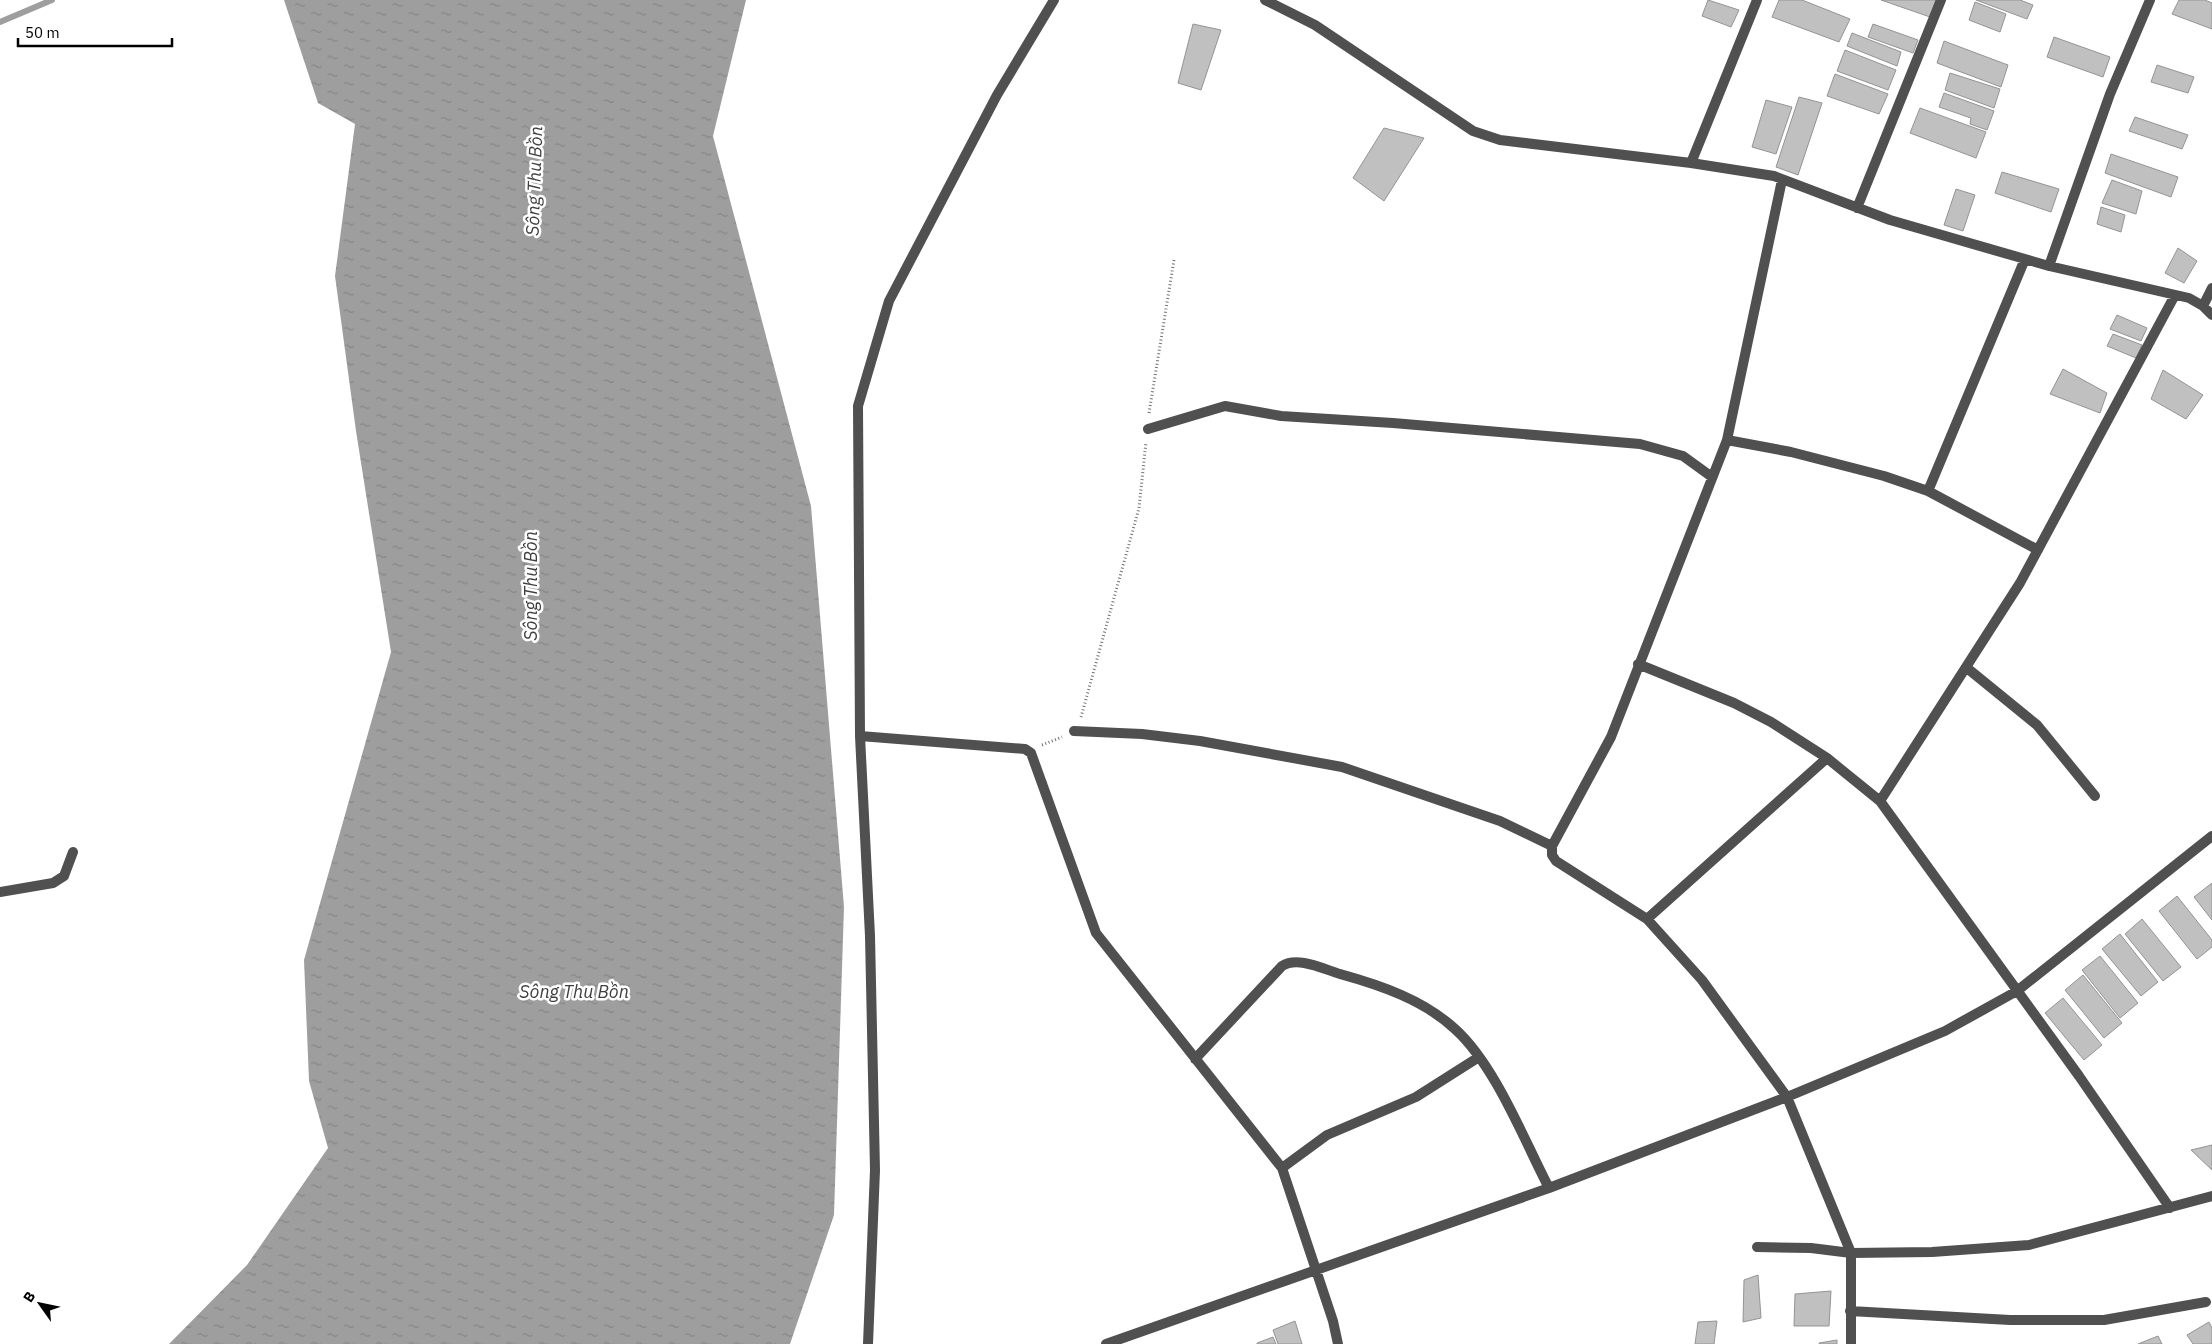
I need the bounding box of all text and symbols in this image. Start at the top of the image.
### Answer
scale bar [18,15,171,47]
text: 50 m [25,23,60,42]
water label: Sông Thu Bồn [521,126,547,236]
water label: Sông Thu Bồn [519,531,542,641]
water label: Sông Thu Bồn [519,980,629,1003]
north arrow [15,1279,65,1329]
text: B [19,1288,39,1306]

